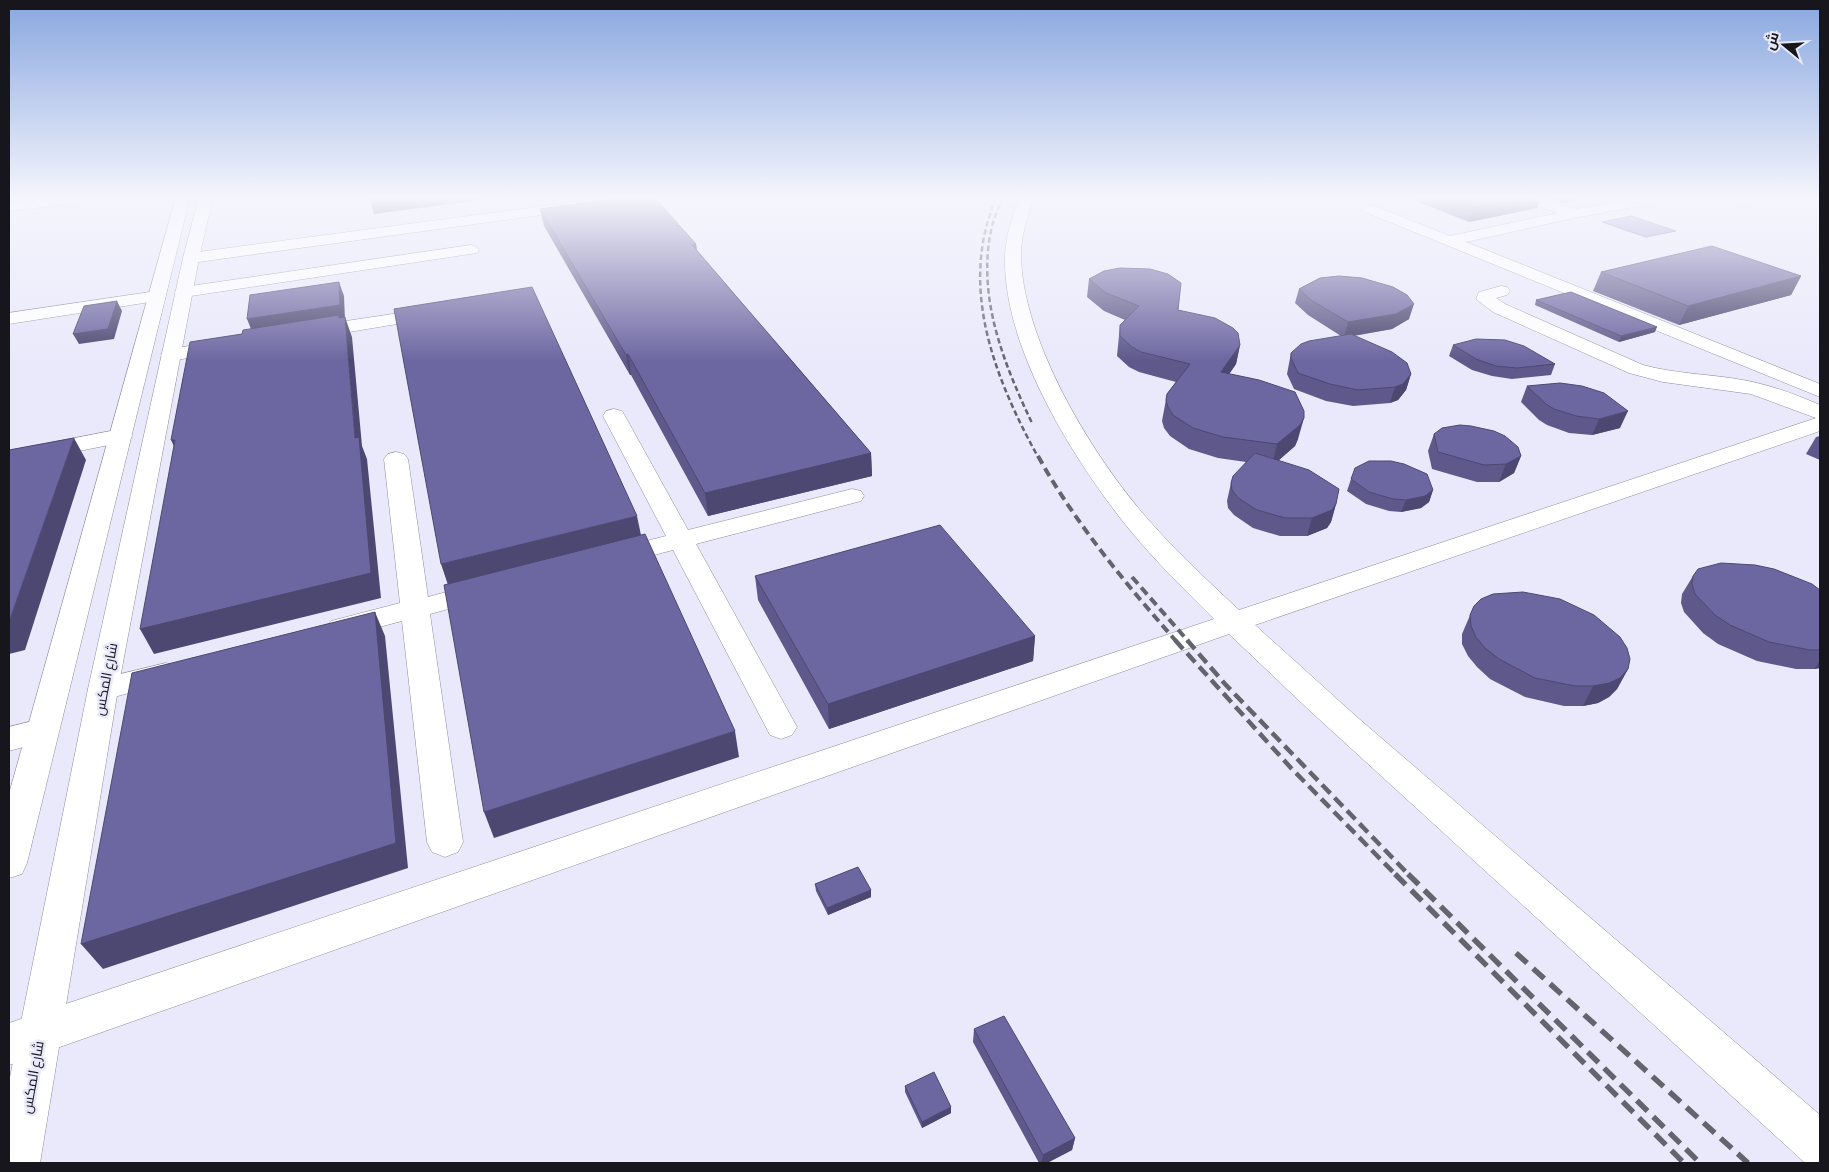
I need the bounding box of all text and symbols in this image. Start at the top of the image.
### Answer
north arrow [1759,20,1809,70]
text: ش [1760,30,1783,52]
street label: شارع المكس [90,641,121,717]
street label: شارع المكس [17,1039,48,1115]

